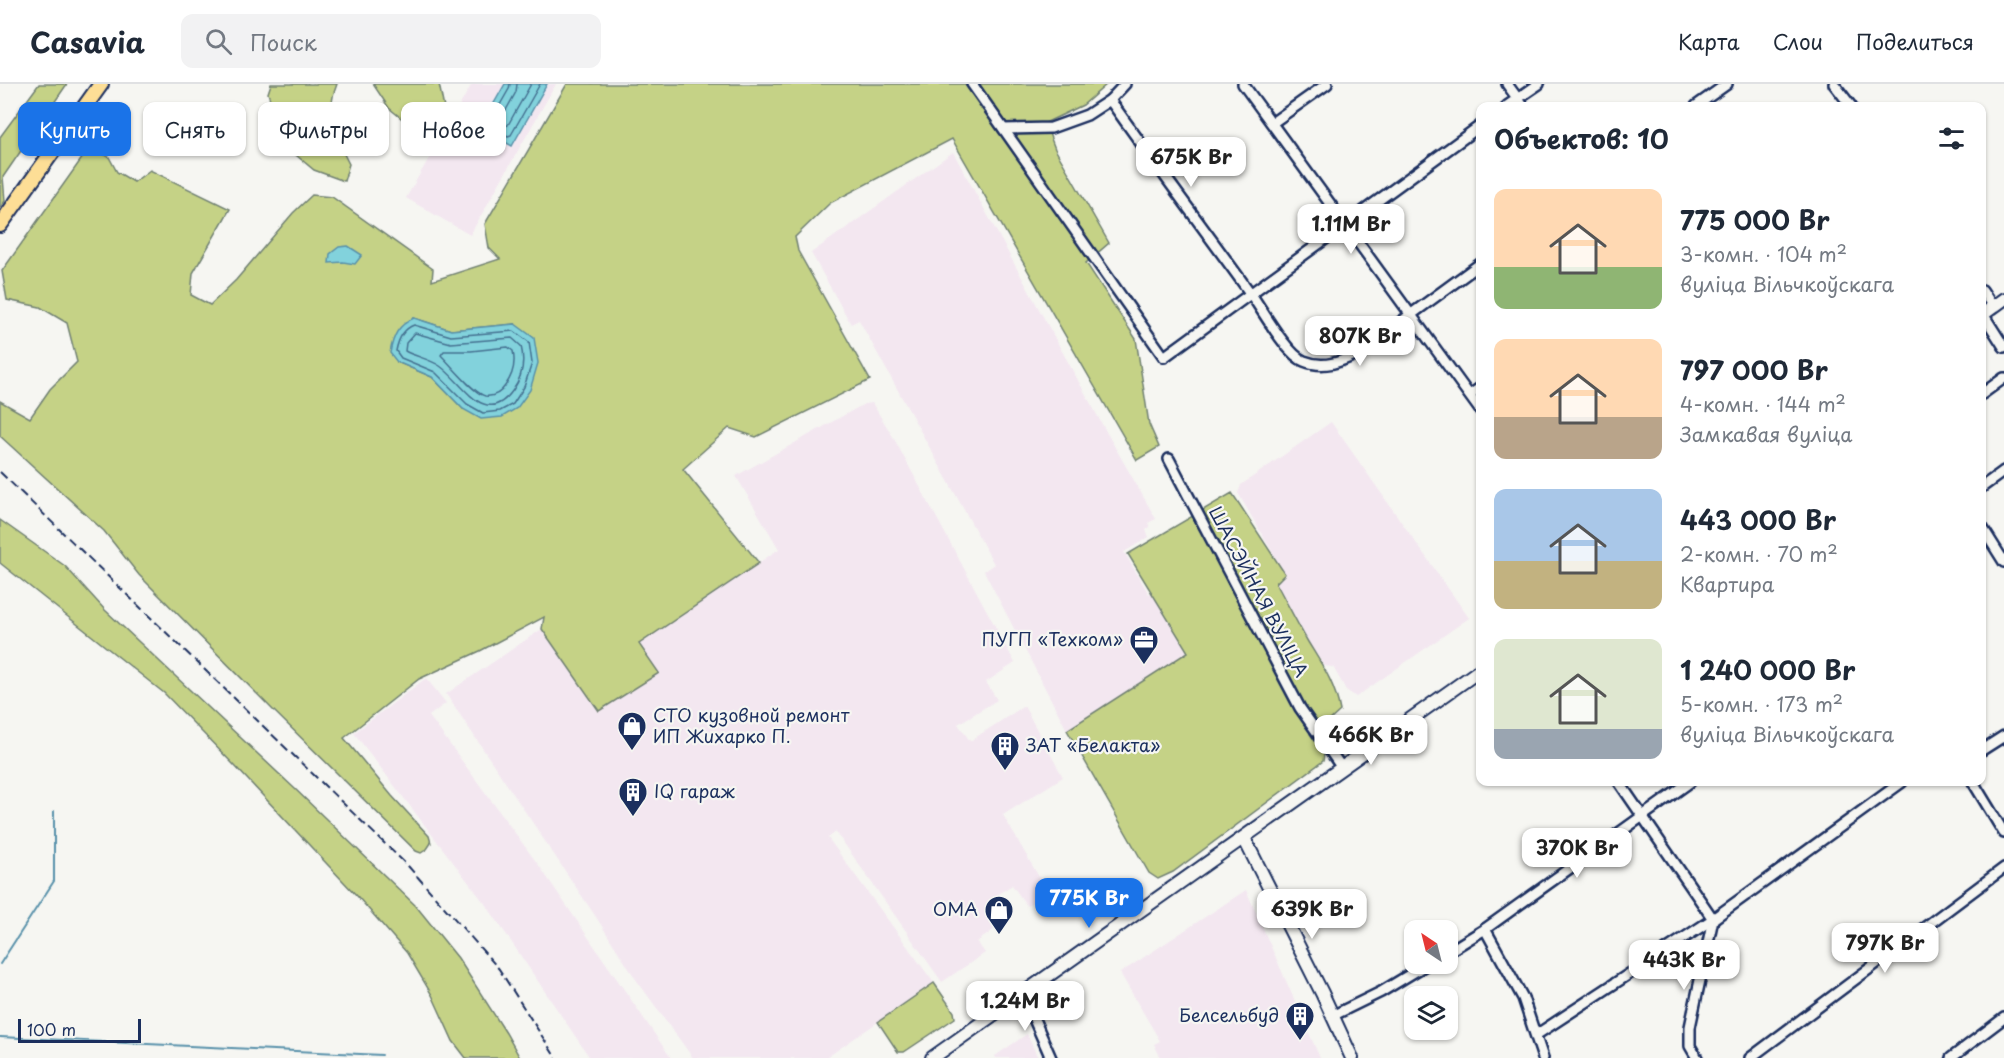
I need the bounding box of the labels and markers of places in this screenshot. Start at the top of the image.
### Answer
pin: 675K Br [1136,137,1246,188]
pin: 1.11M Br [1289,204,1413,255]
pin: 807K Br [1305,316,1415,367]
office icon: ПУГП «Техком» [1128,624,1160,666]
place label: ПУГП «Техком» [981,625,1123,652]
place label: СТО кузовной ремонт ИП Жихарко П. [653,701,850,749]
shop icon: СТО кузовной ремонт ИП Жихарко П. [616,710,648,752]
pin: 466K Br [1316,715,1426,766]
building icon: ЗАТ «Белакта» [989,730,1021,772]
place label: ЗАТ «Белакта» [1026,731,1160,758]
building icon: IQ гараж [617,776,649,818]
place label: IQ гараж [654,777,735,804]
pin: 370K Br [1522,828,1632,879]
pin: 775K Br [1034,878,1144,929]
pin: 639K Br [1257,889,1367,940]
shop icon: ОМА [983,894,1015,936]
place label: ОМА [933,895,978,922]
pin: 797K Br [1830,923,1940,974]
pin: 443K Br [1629,940,1739,991]
pin: 1.24M Br [963,981,1087,1032]
building icon: Белсельбуд [1284,1000,1316,1042]
place label: Белсельбуд [1179,1001,1279,1028]

